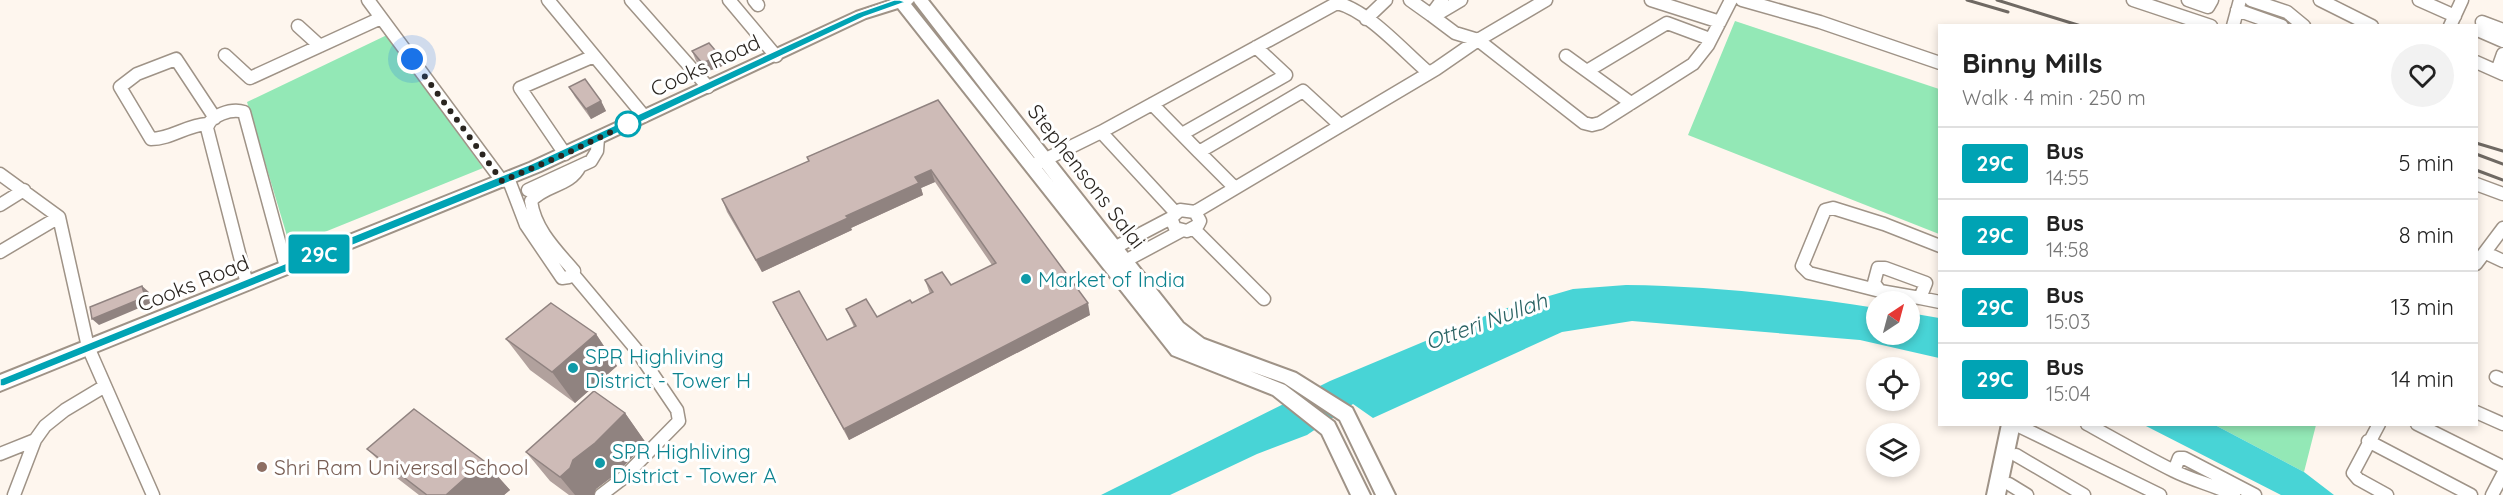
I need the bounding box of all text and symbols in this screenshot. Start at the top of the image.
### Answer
street label: Cooks Road [646,28,764,102]
your location [397,44,427,74]
button: heart [2391,44,2454,107]
text: Binny Mills [1962,45,2103,80]
text: Walk · 4 min · 250 m [1962,85,2146,110]
street label: Stephensons Salai [1023,99,1151,253]
unlabelled marker [615,111,641,137]
text: Bus [2046,137,2084,165]
text: 5 min [2399,149,2454,177]
text: 29C [1976,150,2014,176]
text: 14:55 [2046,165,2089,190]
text: Bus [2046,209,2084,237]
text: 8 min [2399,221,2454,249]
text: 29C [1976,222,2014,248]
line badge: 29C [284,234,354,274]
text: 14:58 [2046,237,2089,262]
text: 29C [300,241,338,267]
street label: Cooks Road [133,249,253,317]
place label: Market of India [1038,266,1185,292]
marker: Market of India [1019,272,1033,286]
text: Bus [2046,281,2084,309]
water label: Otteri Nullah [1421,286,1551,356]
north arrow [1866,291,1920,345]
map controls [1866,291,1920,477]
text: 13 min [2391,293,2454,321]
text: 29C [1976,294,2014,320]
text: 15:03 [2046,309,2090,334]
place label: SPR Highliving District - Tower H [585,343,751,393]
text: Bus [2046,353,2084,381]
button: locate [1866,357,1920,411]
marker: SPR Highliving District - Tower H [566,361,580,375]
text: 14 min [2391,365,2454,393]
text: 29C [1976,366,2014,392]
text: 15:04 [2046,381,2090,406]
button: layers [1866,423,1920,477]
place label: SPR Highliving District - Tower A [612,438,777,488]
place label: Shri Ram Universal School [274,454,528,480]
marker: SPR Highliving District - Tower A [593,456,607,470]
marker: Shri Ram Universal School [255,460,269,474]

